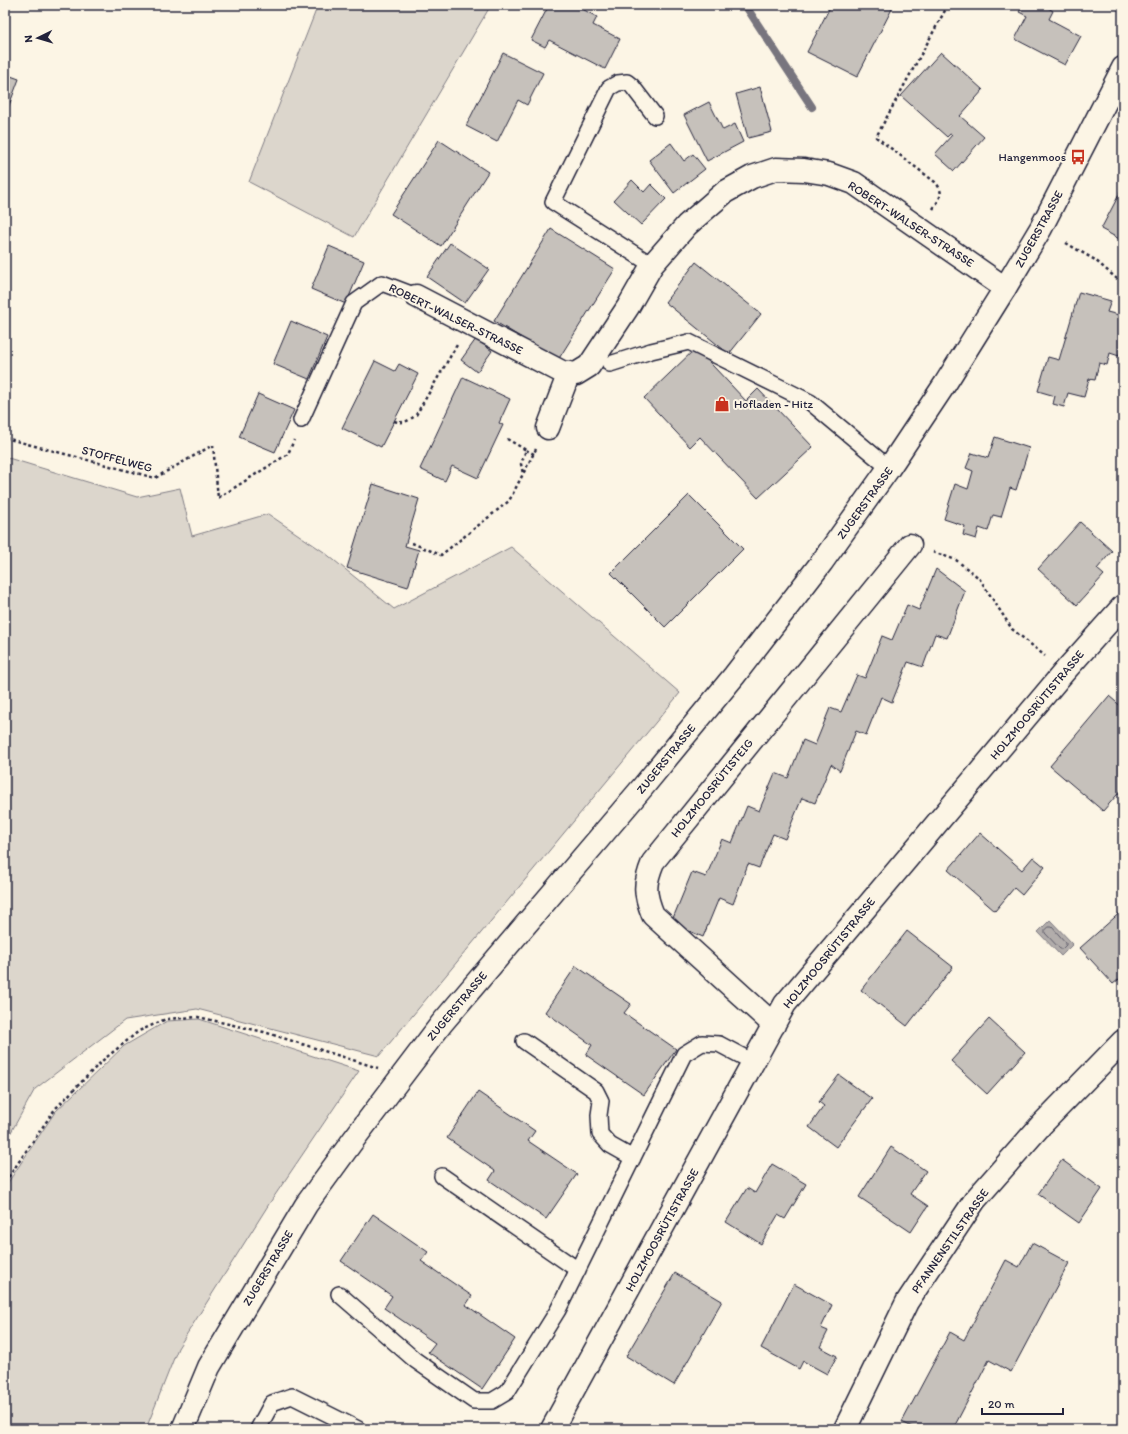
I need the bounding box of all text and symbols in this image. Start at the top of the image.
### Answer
north arrow [18,18,58,58]
text: N [22,35,35,43]
bus stop icon: Hangenmoos [1069,148,1087,166]
place label: Hangenmoos [998,150,1066,164]
street label: ROBERT-WALSER-STRASSE [845,178,977,270]
street label: ZUGERSTRASSE [1012,188,1066,270]
street label: ROBERT-WALSER-STRASSE [387,280,526,358]
shop icon: Hofladen - Hitz [713,395,731,413]
place label: Hofladen - Hitz [734,397,813,411]
street label: STOFFELWEG [80,443,154,475]
street label: ZUGERSTRASSE [834,464,896,542]
street label: HOLZMOOSRÜTISTRASSE [987,647,1087,763]
street label: ZUGERSTRASSE [634,721,699,797]
street label: HOLZMOOSRÜTISTEIG [668,736,756,840]
street label: HOLZMOOSRÜTISTRASSE [780,895,878,1011]
street label: ZUGERSTRASSE [424,968,490,1043]
street label: HOLZMOOSRÜTISTRASSE [622,1166,702,1294]
street label: PFANNENSTILSTRASSE [909,1186,992,1296]
street label: ZUGERSTRASSE [240,1227,296,1308]
scale bar [982,1390,1063,1416]
text: 20 m [988,1397,1015,1411]

